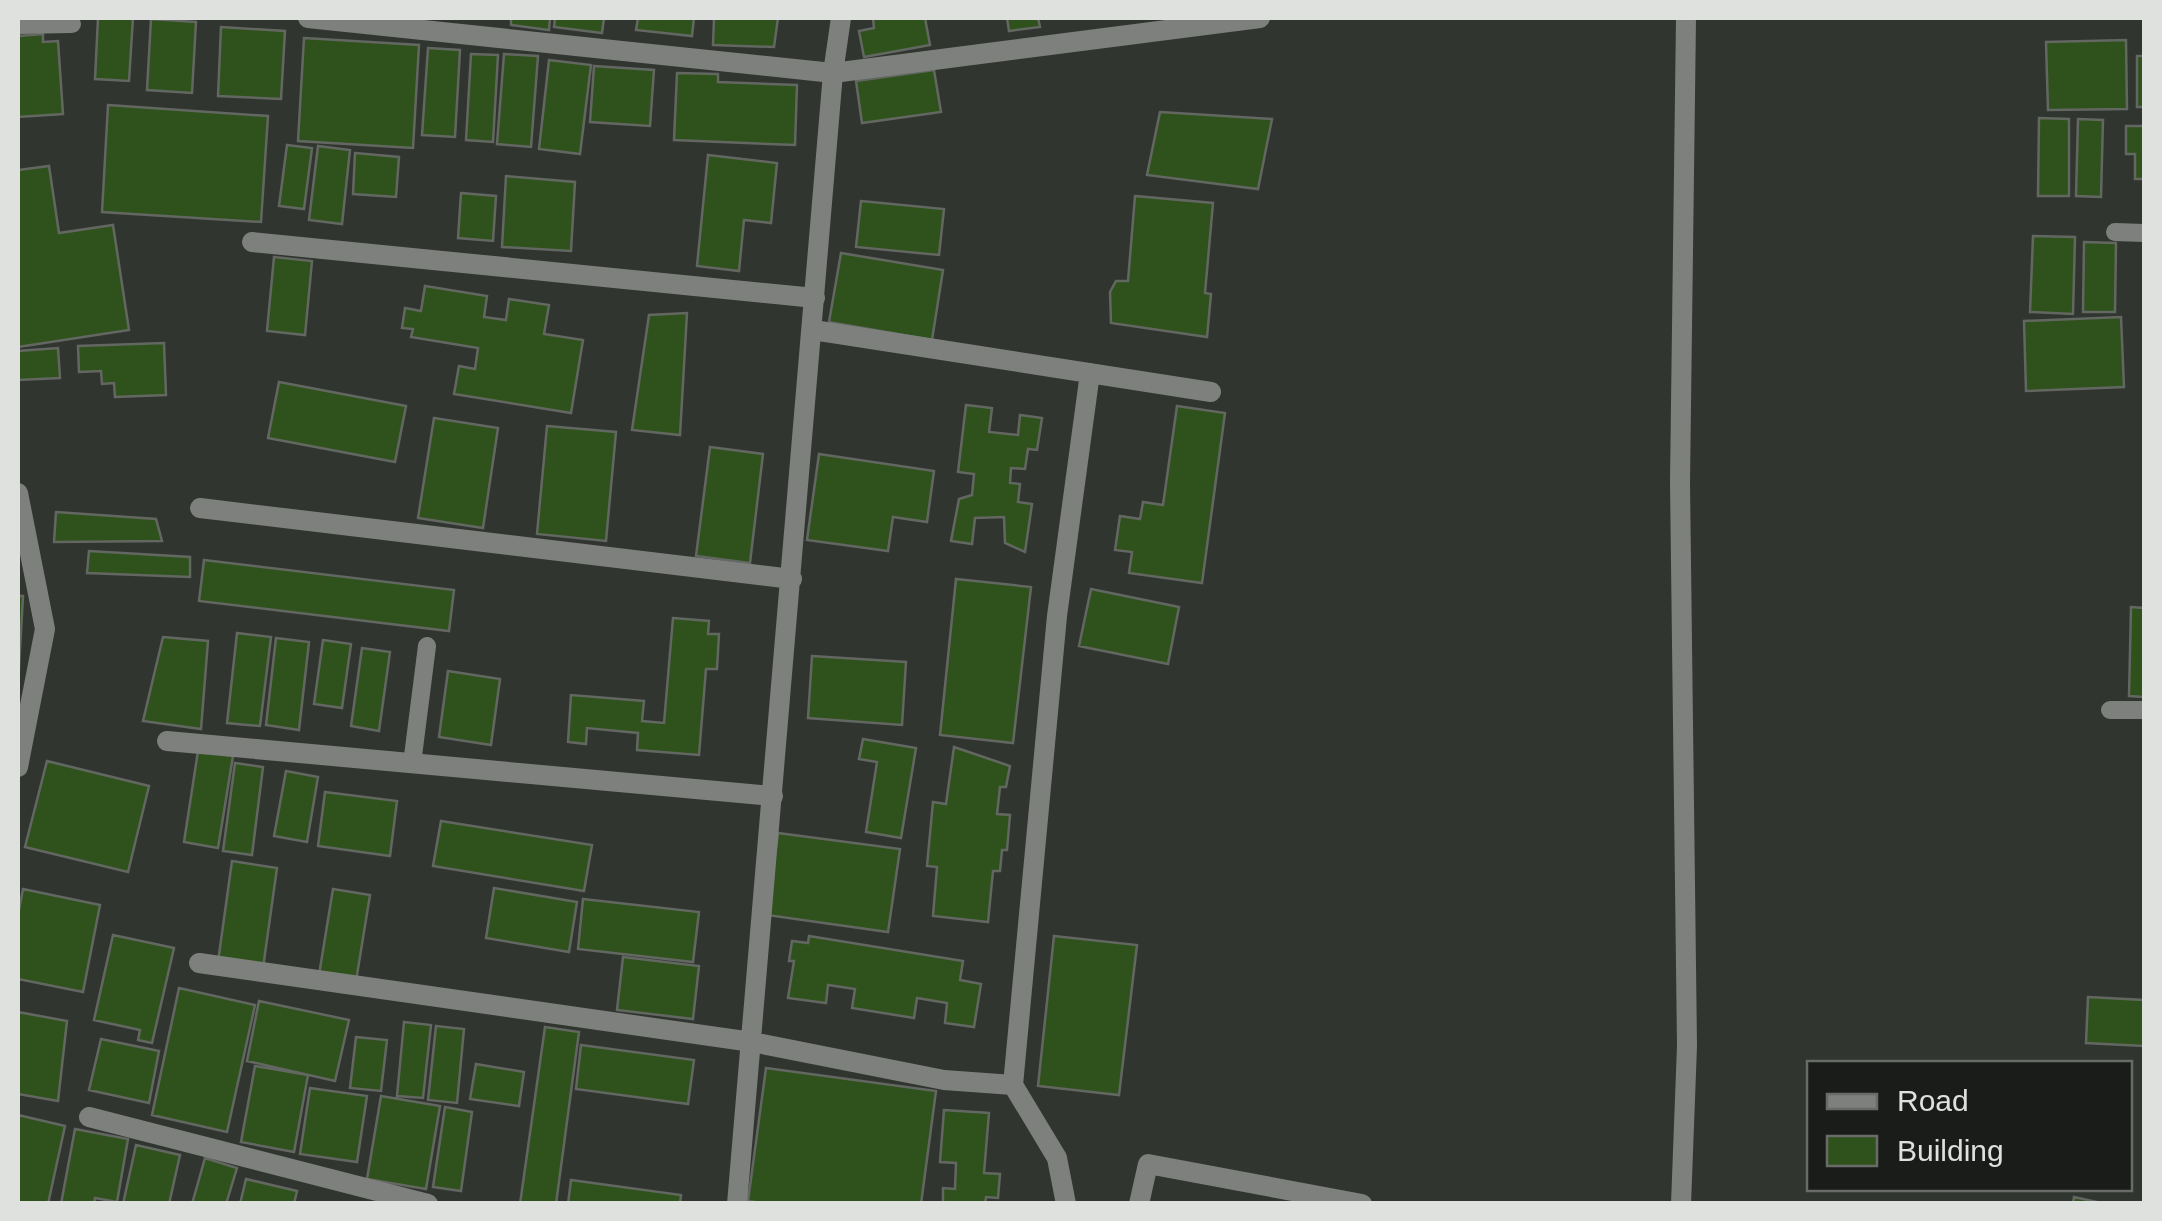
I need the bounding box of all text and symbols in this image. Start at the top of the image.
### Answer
legend [1807,1061,2132,1191]
text: Road [1897,1084,1969,1117]
text: Building [1897,1134,2004,1167]

